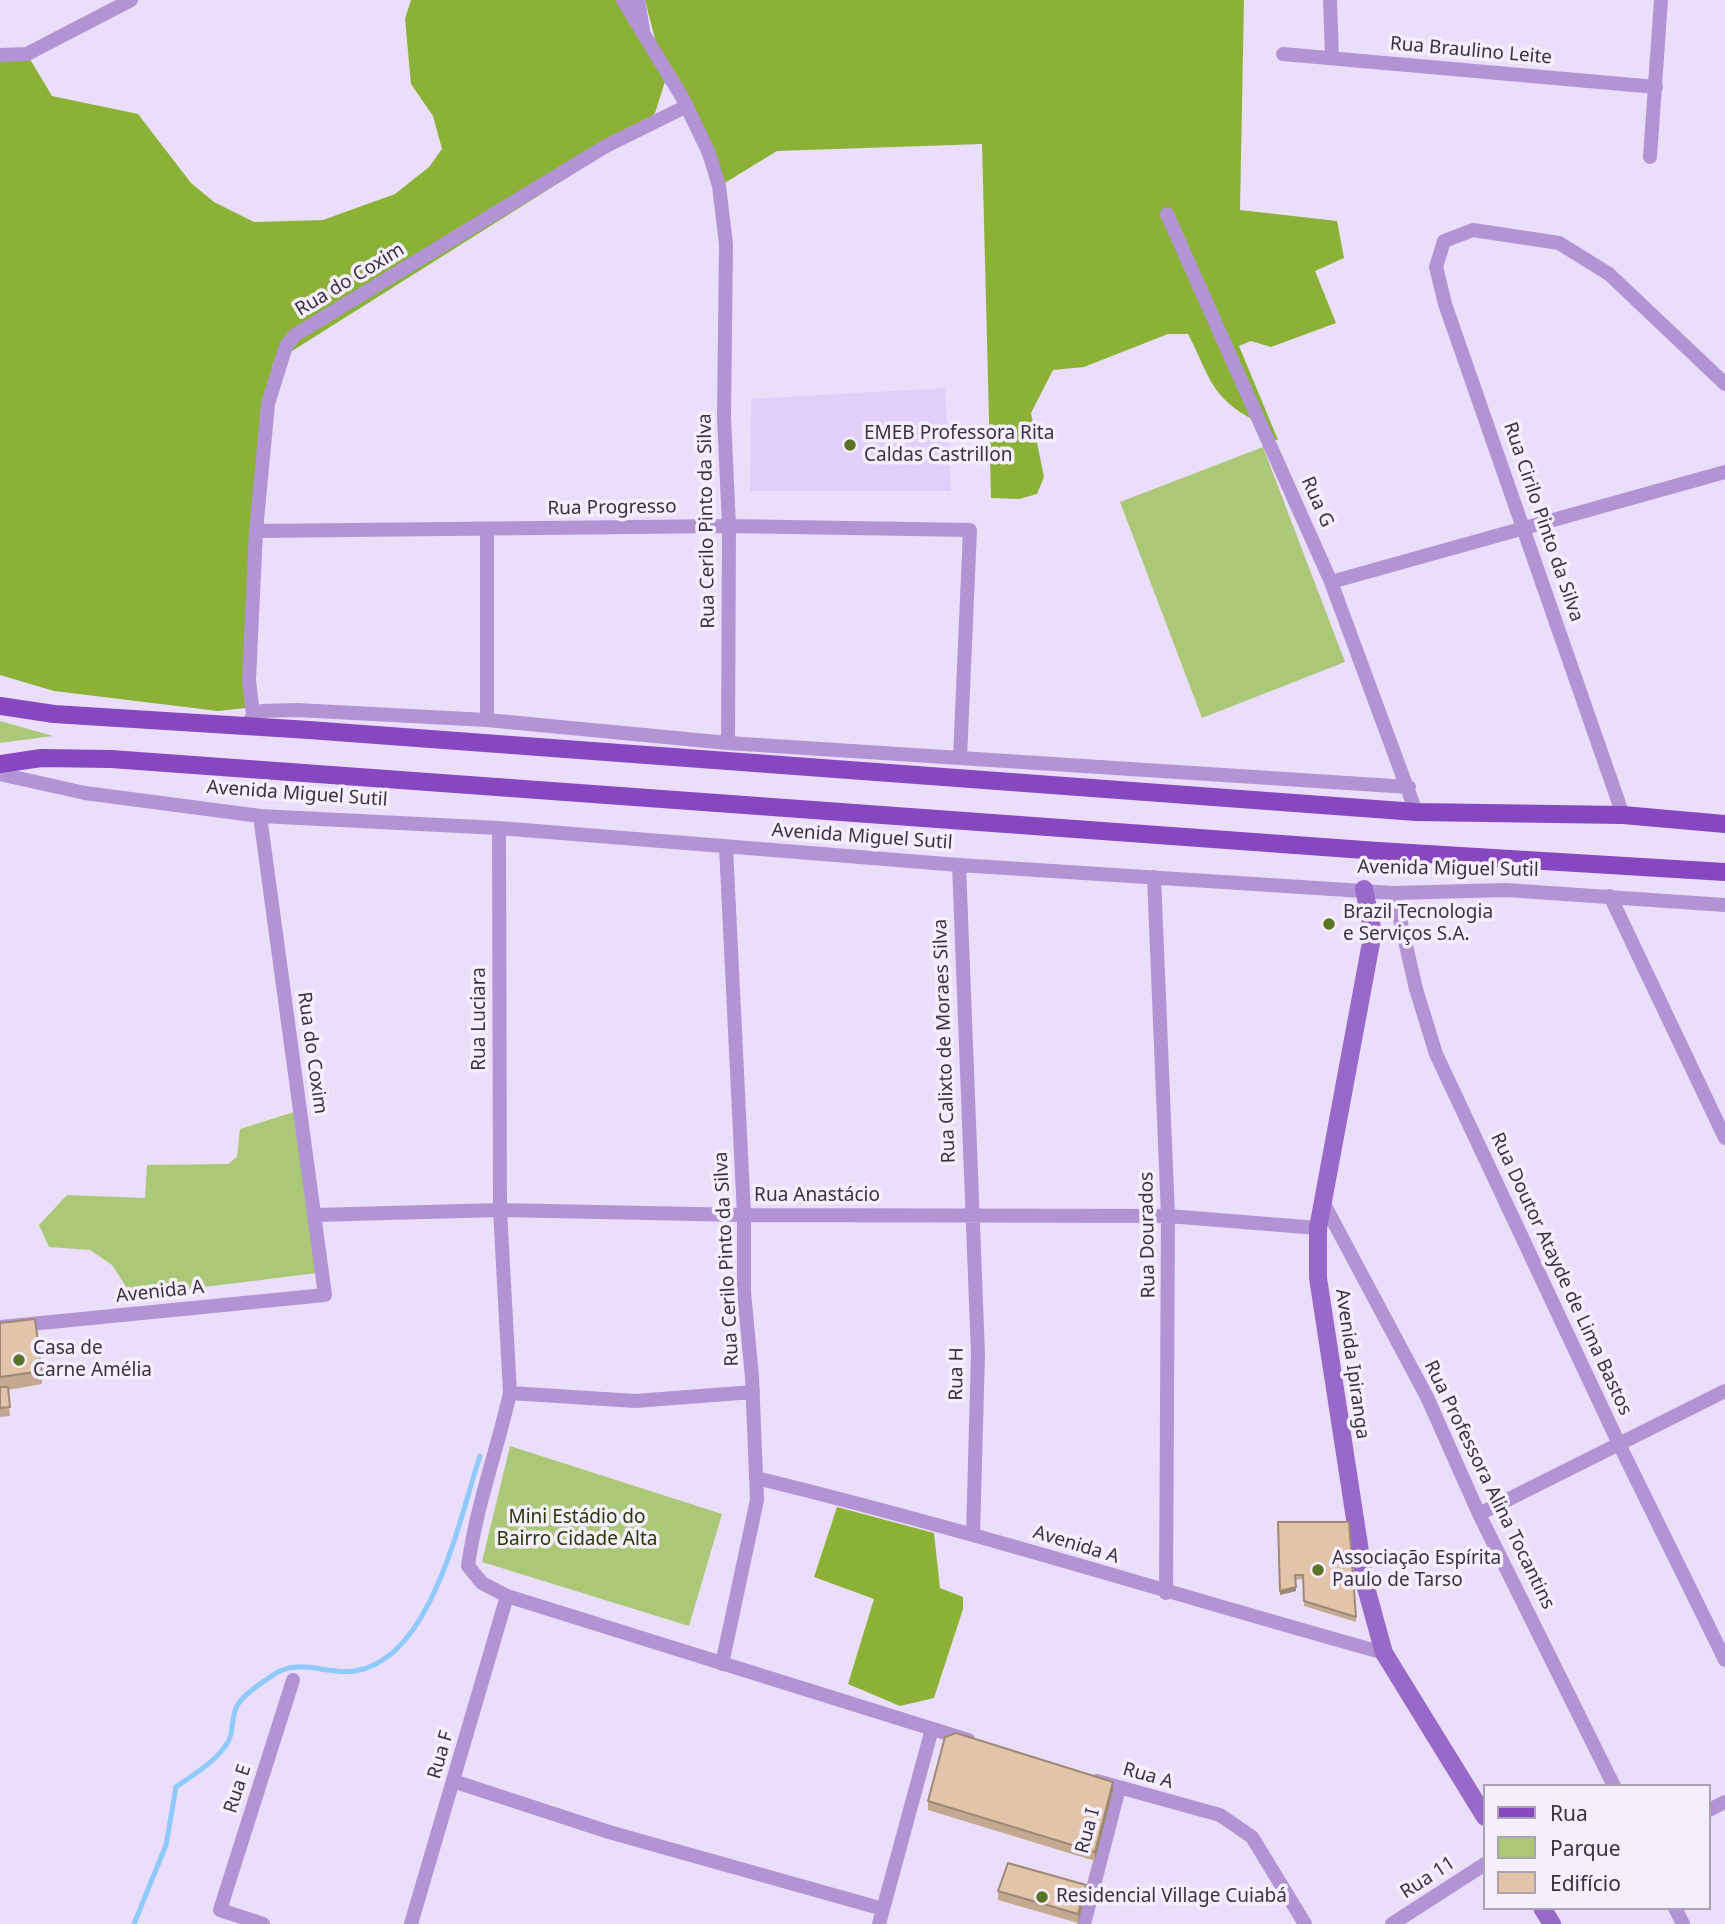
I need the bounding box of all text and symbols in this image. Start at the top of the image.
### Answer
street label: Rua Braulino Leite [1389,33,1553,69]
street label: Rua do Coxim [291,239,409,321]
street label: Rua Cerilo Pinto da Silva [694,413,720,629]
street label: Rua Cirilo Pinto da Silva [1498,419,1588,625]
place label: EMEB Professora Rita Caldas Castrillon [864,423,1054,467]
marker: EMEB Professora Rita Caldas Castrillon [842,437,858,453]
street label: Rua G [1296,473,1338,531]
street label: Rua Progresso [547,495,677,521]
street label: Avenida Miguel Sutil [206,776,388,812]
street label: Avenida Miguel Sutil [771,819,953,855]
street label: Avenida Miguel Sutil [1357,856,1539,882]
place label: Brazil Tecnologia e Serviços S.A. [1343,902,1493,946]
marker: Brazil Tecnologia e Serviços S.A. [1321,916,1337,932]
street label: Rua Calixto de Moraes Silva [929,918,961,1164]
street label: Rua Luciara [469,967,491,1071]
street label: Rua do Coxim [292,990,332,1116]
street label: Rua Doutor Atayde de Lima Bastos [1485,1129,1637,1419]
street label: Rua Cerilo Pinto da Silva [710,1151,744,1367]
street label: Rua Dourados [1135,1171,1161,1299]
street label: Rua Anastácio [754,1185,880,1207]
street label: Avenida A [115,1276,205,1308]
street label: Avenida Ipiranga [1330,1287,1374,1441]
place label: Casa de Carne Amélia [33,1338,152,1382]
street label: Rua H [945,1347,969,1401]
marker: Casa de Carne Amélia [11,1352,27,1368]
street label: Rua Professora Alina Tocantins [1419,1357,1559,1613]
park label: Mini Estádio do Bairro Cidade Alta [497,1507,657,1551]
street label: Avenida A [1030,1521,1122,1569]
place label: Associação Espírita Paulo de Tarso [1332,1548,1501,1592]
marker: Associação Espírita Paulo de Tarso [1310,1562,1326,1578]
street label: Rua F [423,1728,459,1782]
street label: Rua A [1120,1758,1176,1794]
street label: Rua E [219,1762,257,1816]
legend [1484,1784,1711,1910]
text: Rua [1550,1799,1588,1827]
street label: Rua I [1071,1806,1105,1856]
text: Parque [1550,1834,1620,1862]
street label: Rua 11 [1396,1852,1460,1904]
text: Edifício [1550,1869,1621,1897]
place label: Residencial Village Cuiabá [1056,1886,1287,1908]
marker: Residencial Village Cuiabá [1034,1889,1050,1905]

